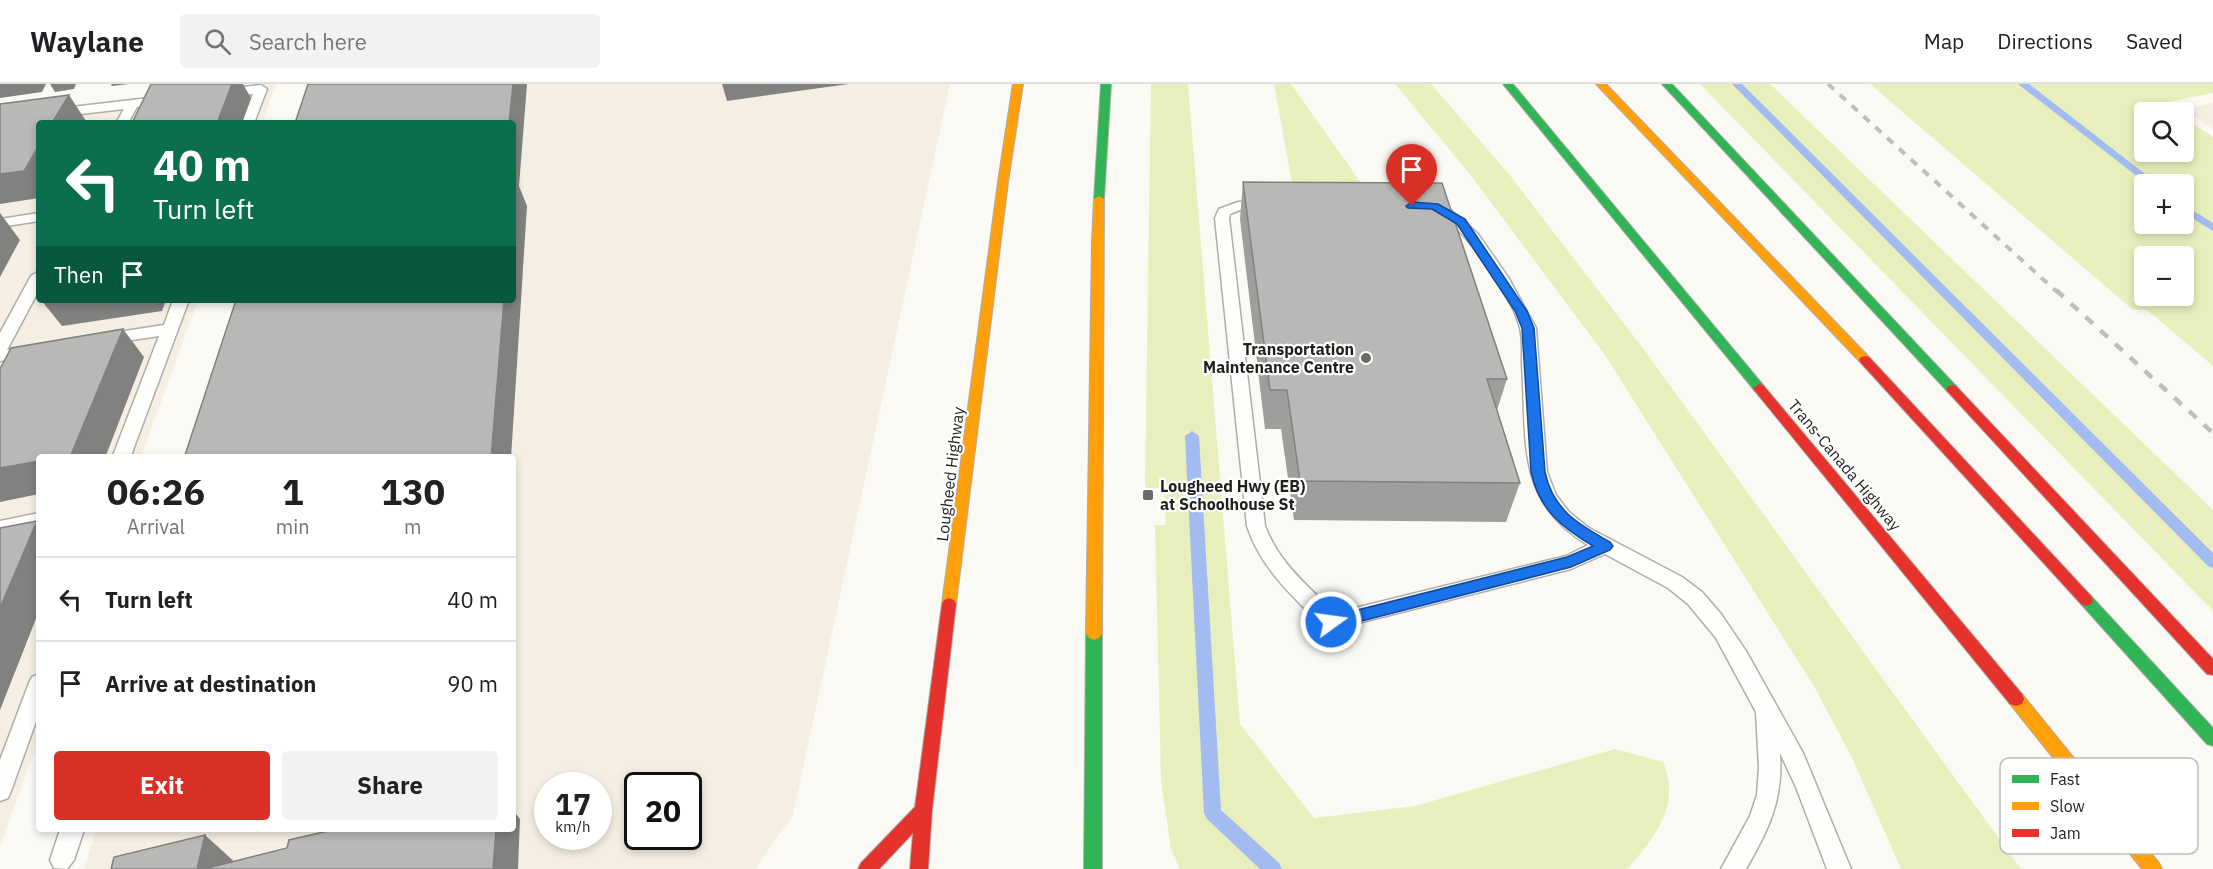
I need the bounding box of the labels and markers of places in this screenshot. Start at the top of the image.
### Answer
pin [1386,144,1437,206]
place label: Transportation Maintenance Centre [1203,339,1354,377]
marker: Transportation Maintenance Centre [1359,351,1373,365]
place label: Lougheed Hwy (EB) at Schoolhouse St [1160,476,1305,514]
marker: Lougheed Hwy (EB) at Schoolhouse St [1141,488,1155,502]

